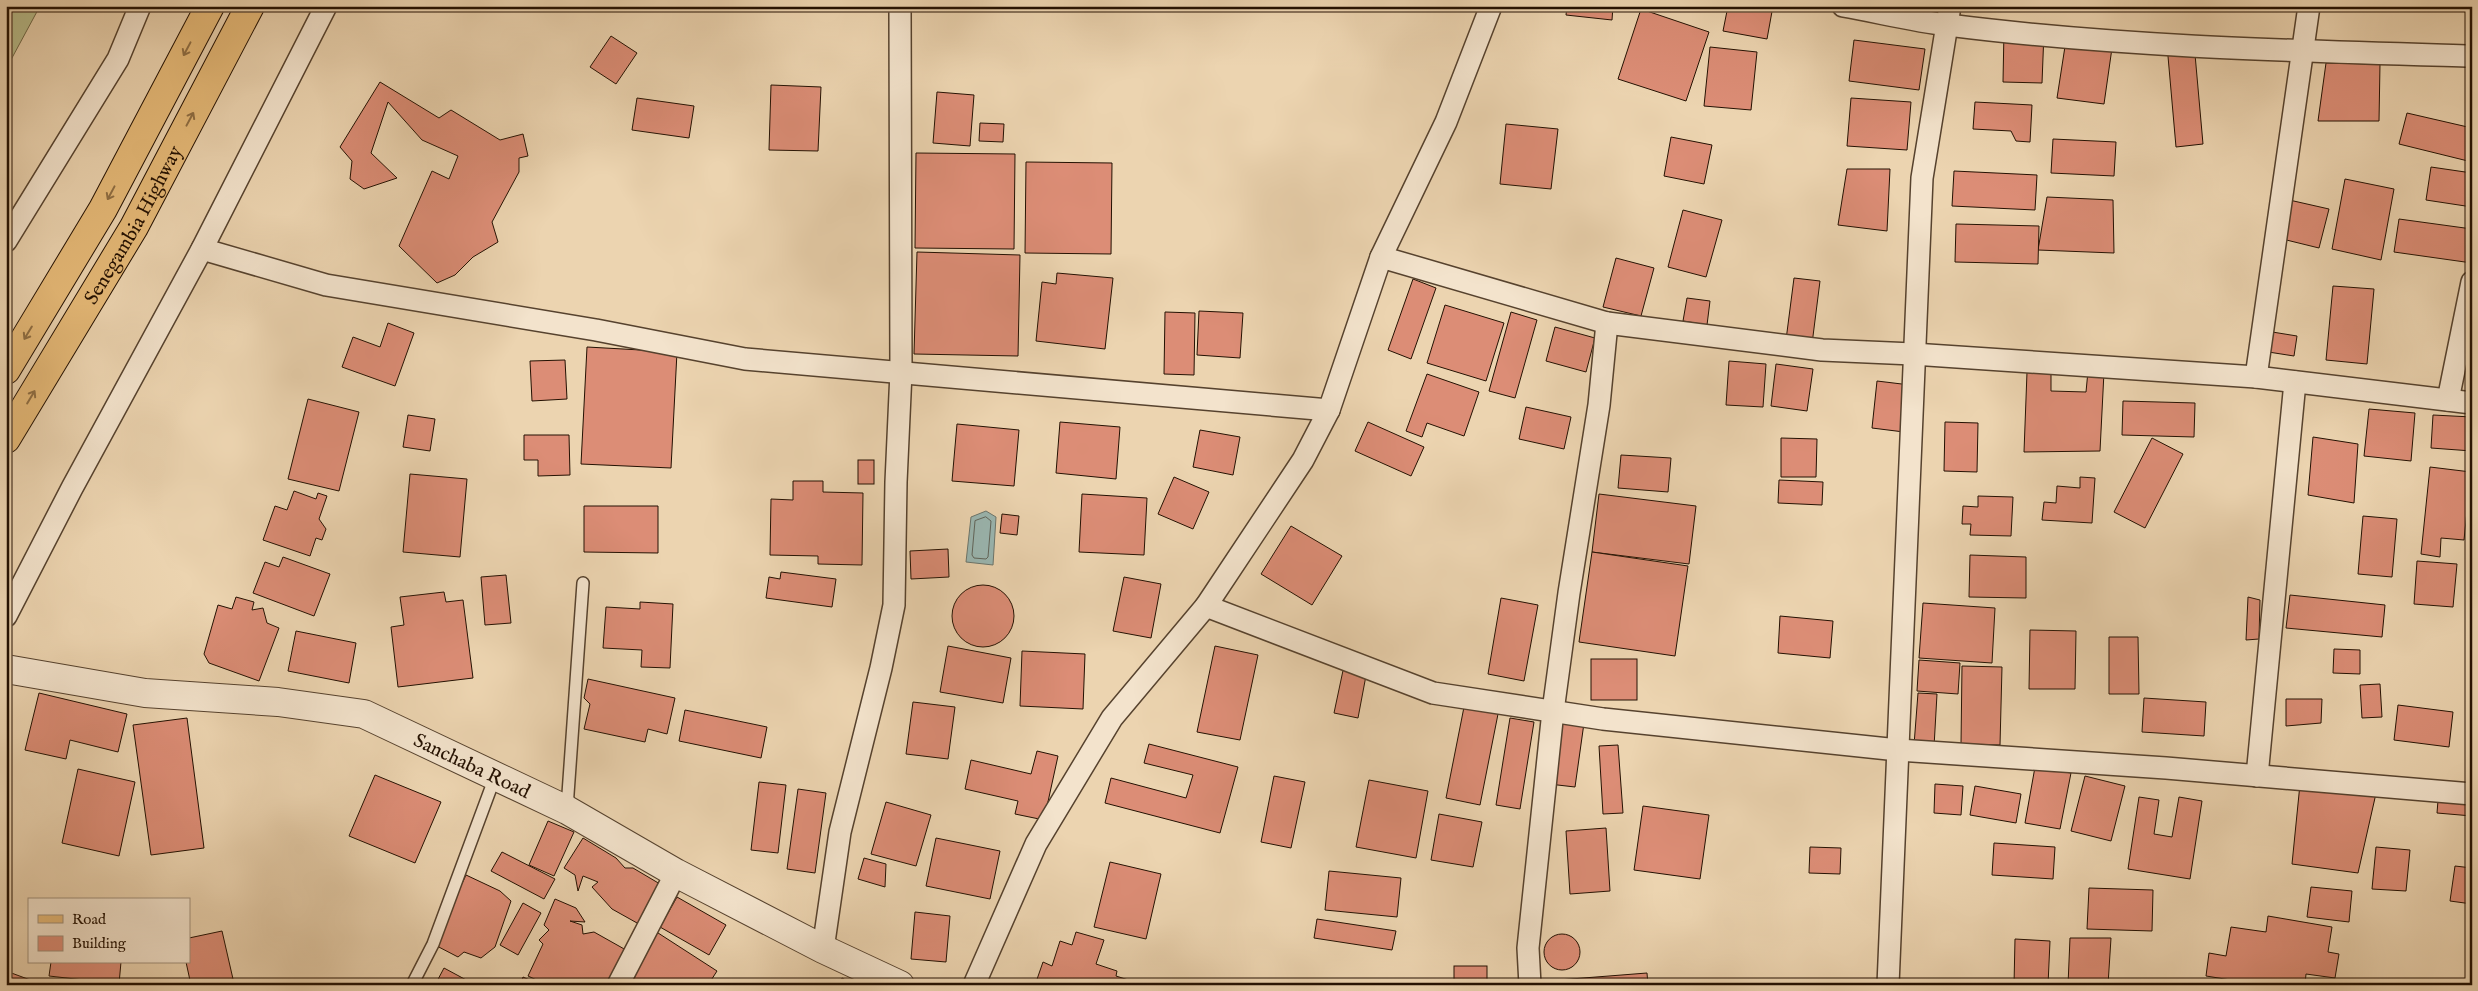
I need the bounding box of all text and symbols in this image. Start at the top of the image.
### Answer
one-way arrow [182,42,192,57]
one-way arrow [185,112,195,127]
street label: Senegambia Highway [79,142,189,309]
one-way arrow [106,185,115,200]
one-way arrow [23,325,33,339]
one-way arrow [27,390,37,404]
street label: Sanchaba Road [409,728,534,805]
legend [28,898,190,964]
text: Road [72,910,107,929]
text: Building [72,934,127,953]

